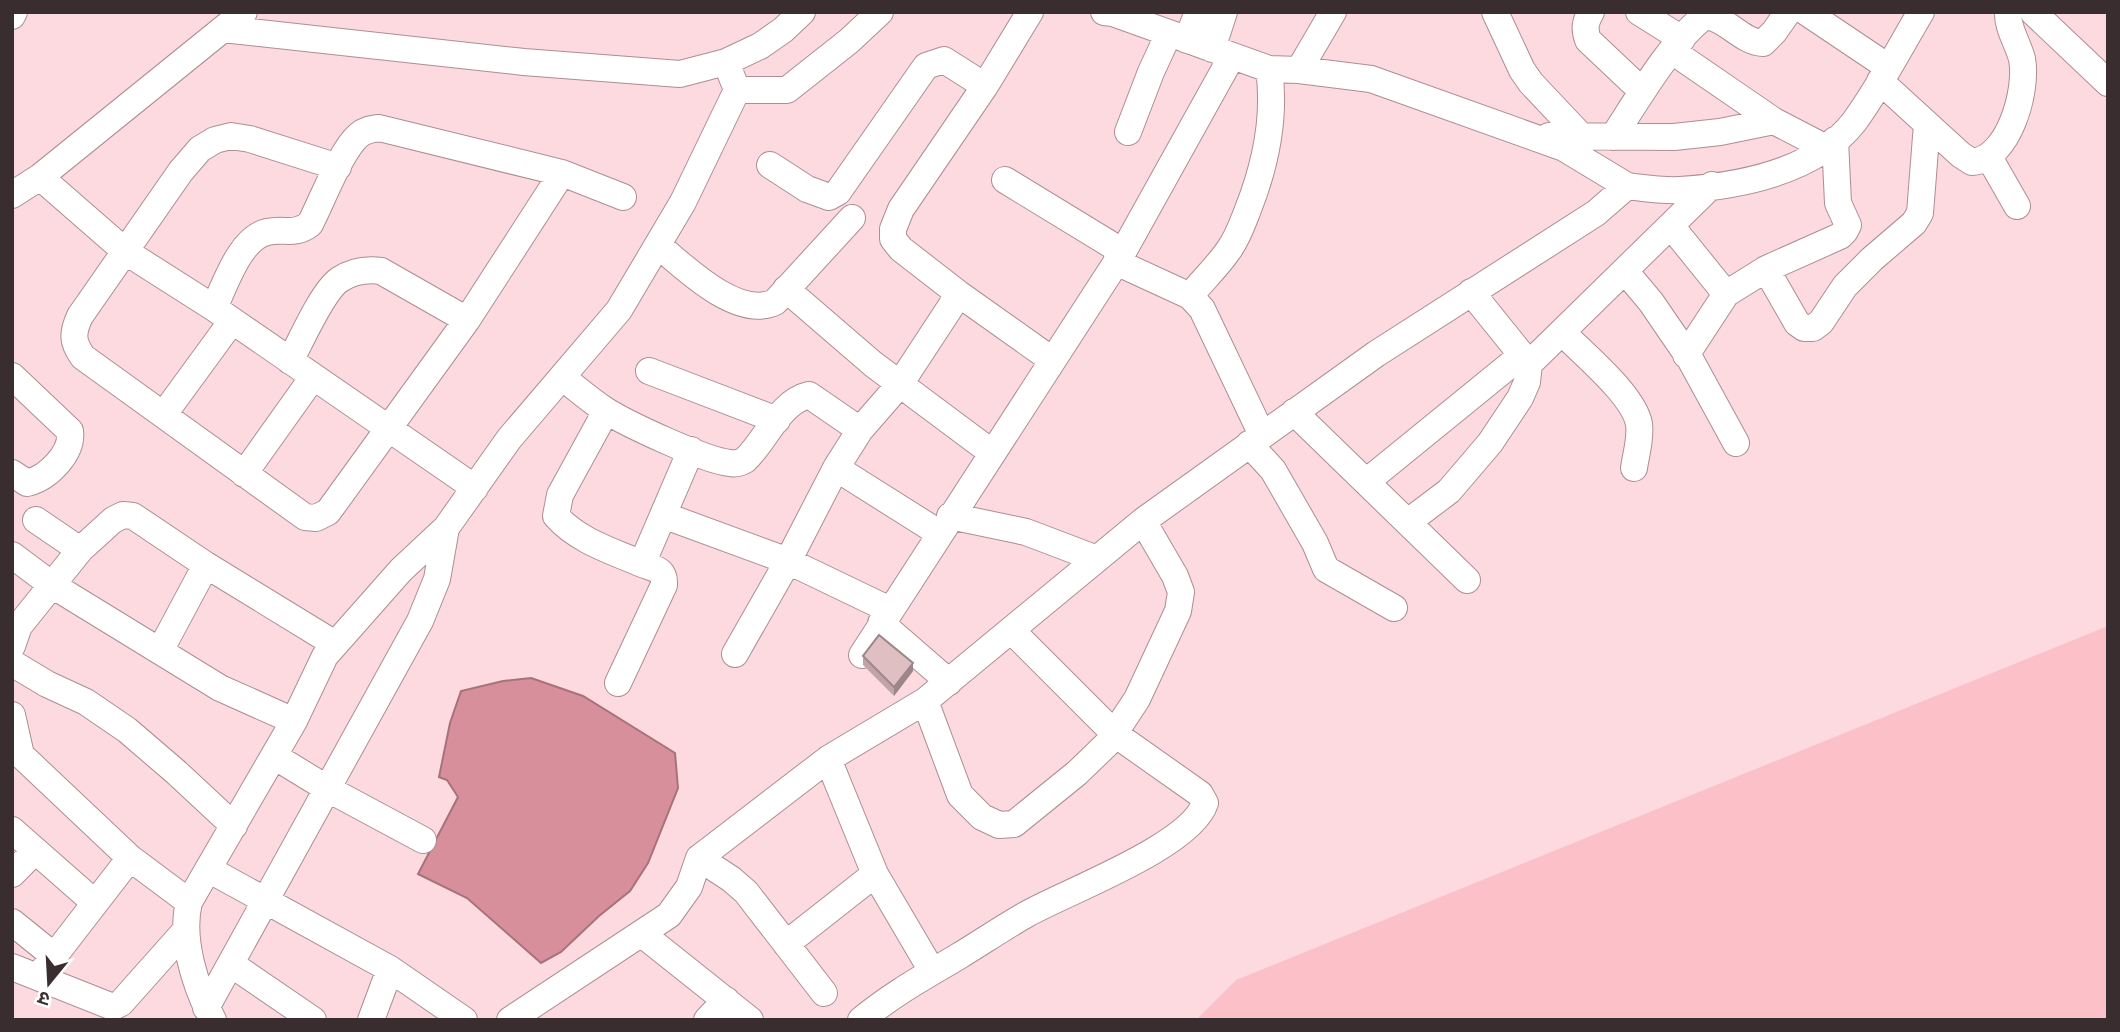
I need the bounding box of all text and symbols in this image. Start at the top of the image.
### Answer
north arrow [14,948,84,1018]
text: उ [34,986,53,1011]

